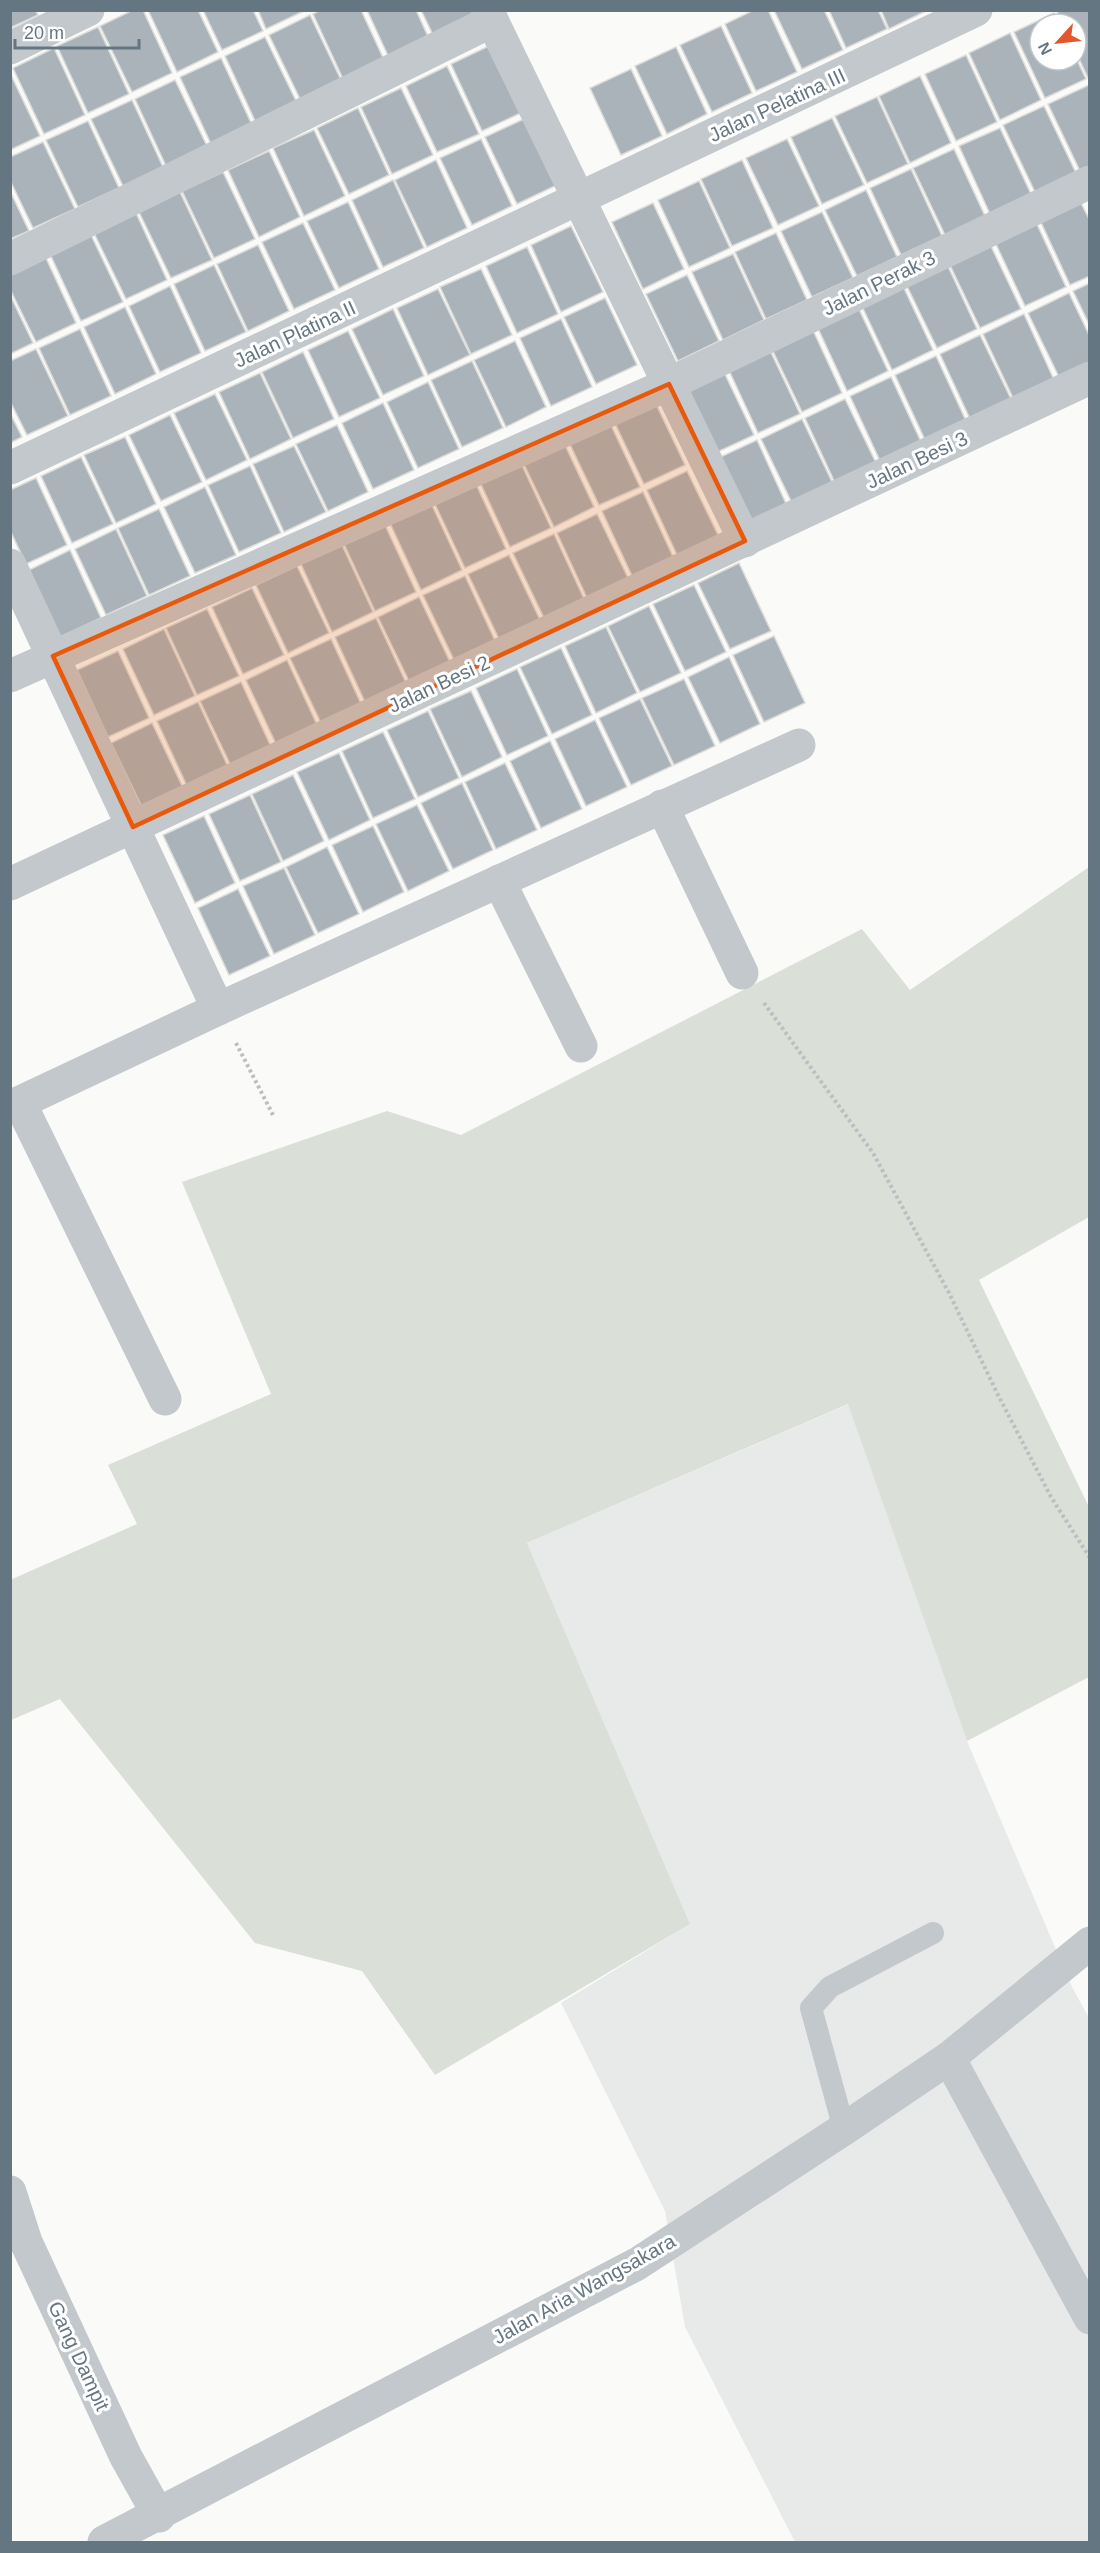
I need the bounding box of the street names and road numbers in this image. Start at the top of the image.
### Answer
street label: Jalan Pelatina III [705,64,849,146]
street label: Jalan Perak 3 [819,246,939,320]
street label: Jalan Platina II [231,296,359,372]
street label: Jalan Besi 3 [863,427,971,493]
street label: Jalan Besi 2 [385,651,493,717]
street label: Jalan Aria Wangsakara [489,2229,680,2348]
street label: Gang Dampit [44,2298,114,2414]

